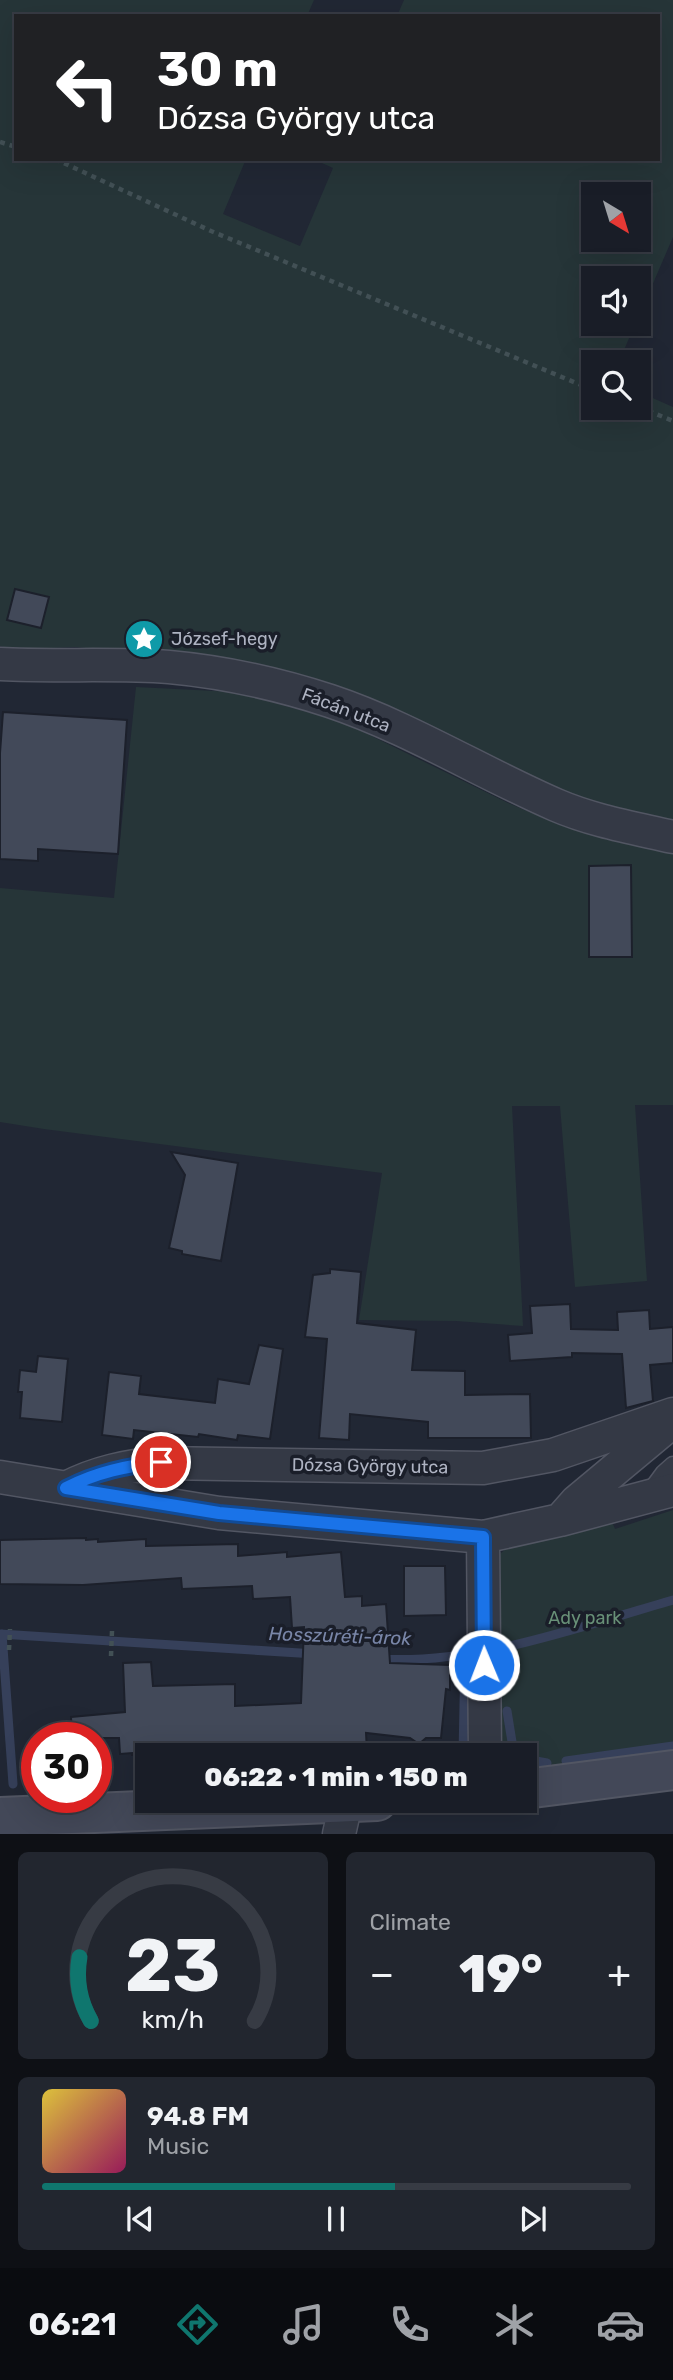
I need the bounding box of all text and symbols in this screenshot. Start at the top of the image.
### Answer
text: 30 m [157,40,278,98]
icon: left [42,42,133,133]
text: Dózsa György utca [157,99,435,137]
north arrow [581,182,651,252]
map controls [581,182,651,420]
button: sound [581,266,651,336]
button: search [581,350,651,420]
place icon: József-hegy [123,618,165,660]
place label: József-hegy [171,628,278,650]
street label: Fácán utca [299,683,393,737]
pin [131,1432,191,1492]
icon: arrive [142,1443,180,1481]
street label: Dózsa György utca [292,1454,448,1478]
park label: Ady park [548,1607,622,1629]
water label: Hosszúréti-árok [268,1622,412,1650]
position arrow [447,1628,521,1702]
speed limit sign: 30 [21,1722,112,1813]
text: 06:22 · 1 min · 150 m [204,1762,468,1793]
text: Climate [370,1908,451,1936]
text: 23 [125,1924,220,2010]
text: 19° [459,1943,543,2005]
text: − [370,1951,394,1997]
text: + [607,1951,631,1997]
text: km/h [142,2005,204,2034]
text: 94.8 FM [147,2101,249,2132]
text: Music [147,2132,209,2160]
icon: previous [121,2200,159,2238]
icon: pause [317,2200,355,2238]
icon: next [514,2200,552,2238]
icon: directions [173,2300,222,2349]
icon: music [279,2300,328,2349]
icon: phone [385,2300,434,2349]
icon: climate [490,2300,539,2349]
icon: car [596,2300,645,2349]
text: 06:21 [28,2305,117,2343]

